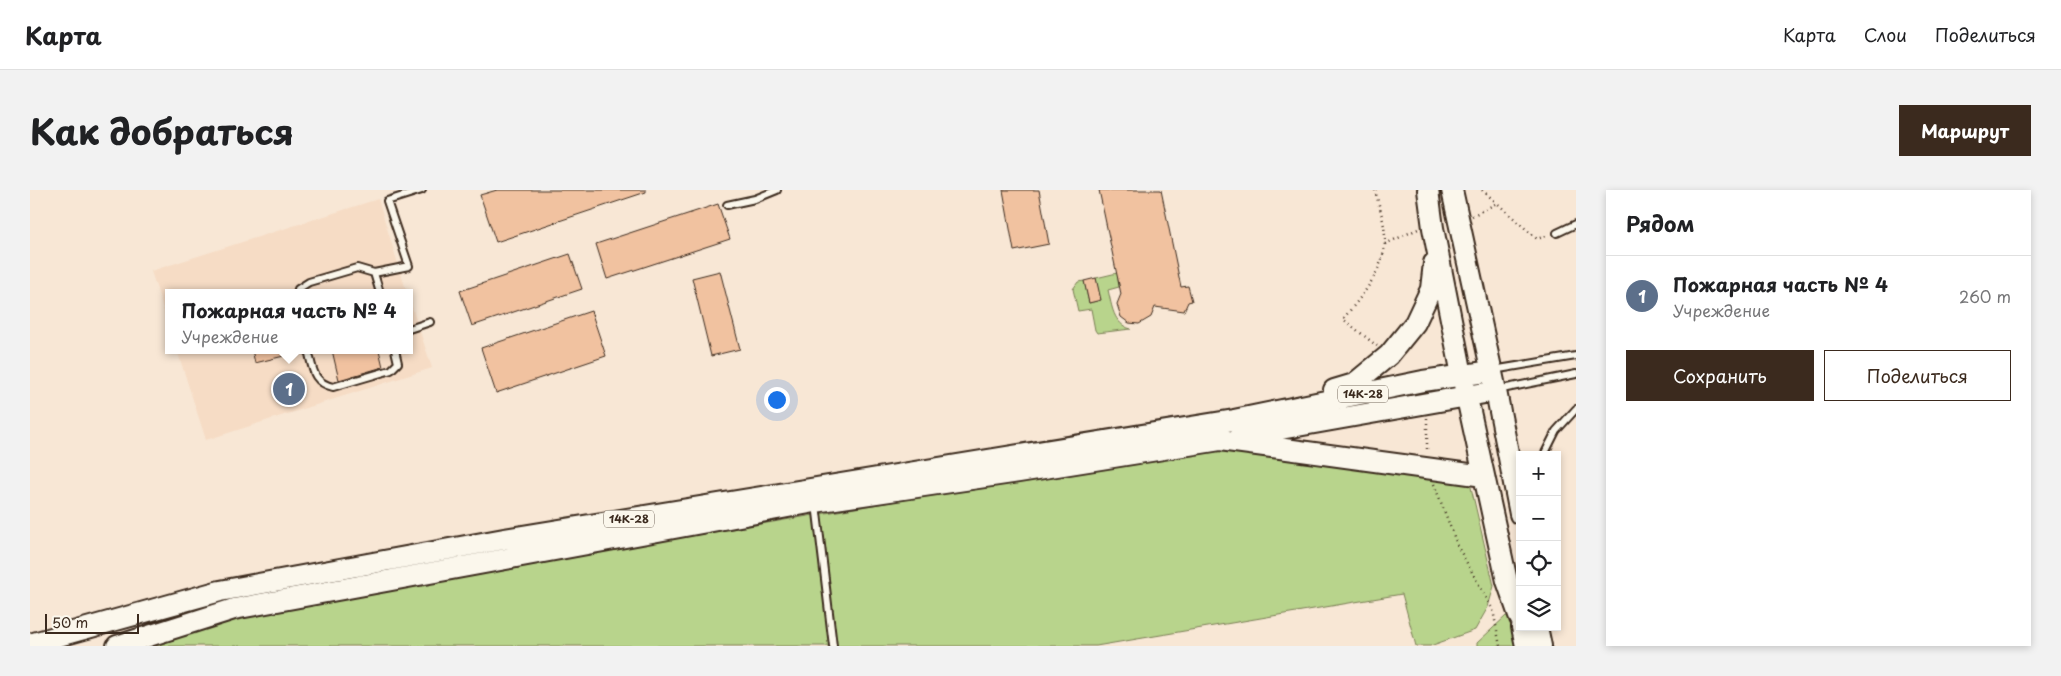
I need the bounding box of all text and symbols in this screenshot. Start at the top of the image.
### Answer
text: Карта [25,17,102,53]
text: Карта [1783,21,1836,48]
text: Слои [1864,21,1907,48]
text: Поделиться [1935,21,2036,48]
text: Как добраться [30,104,294,157]
button: Маршрут [1899,105,2031,156]
text: Рядом [1626,207,1694,239]
text: Пожарная часть № 4 [1673,270,1888,298]
text: 1 [1638,284,1646,308]
text: 260 m [1959,284,2011,308]
popup [165,289,413,354]
text: Пожарная часть № 4 [181,296,397,324]
text: Учреждение [1673,298,1770,322]
text: Учреждение [181,324,279,348]
button: Сохранить [1626,350,1814,401]
button: Поделиться [1824,350,2011,401]
pin: 1 [273,370,305,408]
road number: 14К-28 [1338,385,1388,402]
your location [764,387,790,413]
map controls [1516,451,1561,631]
button: + [1516,451,1561,496]
button: − [1516,496,1561,541]
road number: 14К-28 [604,510,654,528]
button: locate [1516,541,1561,586]
button: layers [1516,586,1561,631]
scale bar [45,611,139,634]
text: 50 m [52,612,88,633]

